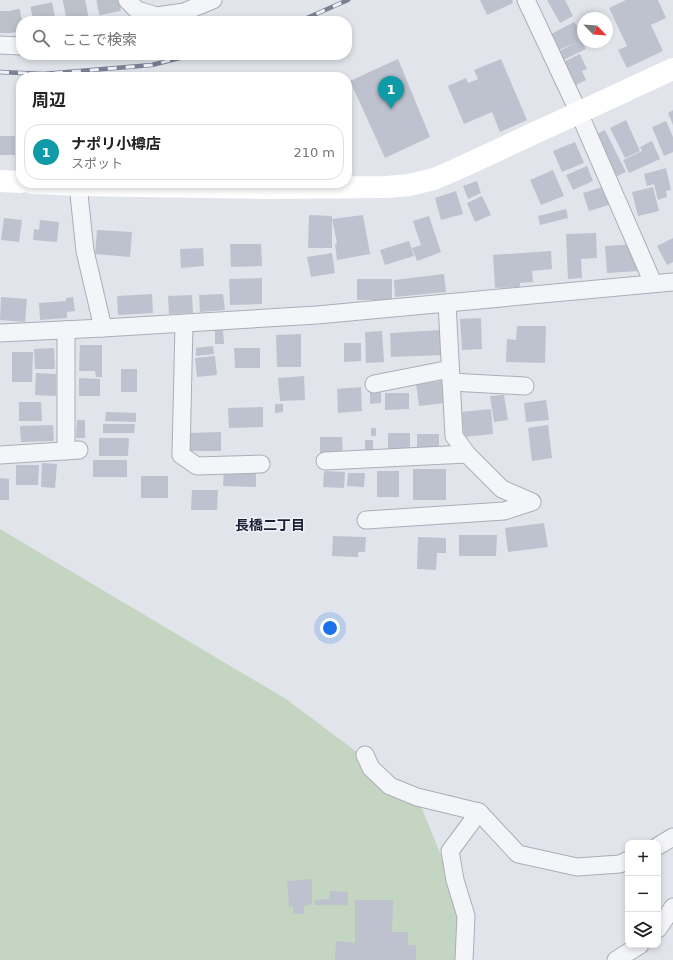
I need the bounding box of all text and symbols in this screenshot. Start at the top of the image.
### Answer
north arrow [577,12,613,48]
search box [16,16,352,60]
icon: search [30,27,52,49]
text: ここで検索 [62,31,137,49]
pin: 1 [378,76,404,109]
text: 周辺 [32,90,66,110]
text: ナポリ小樽店 [71,135,161,153]
text: 1 [41,145,51,160]
text: 210 m [293,145,335,160]
text: スポット [71,156,123,171]
district label: 長橋二丁目 [235,517,305,533]
your location [320,618,340,638]
map controls [625,840,661,948]
button: + [625,840,661,876]
button: − [625,876,661,912]
button: layers [625,912,661,948]

